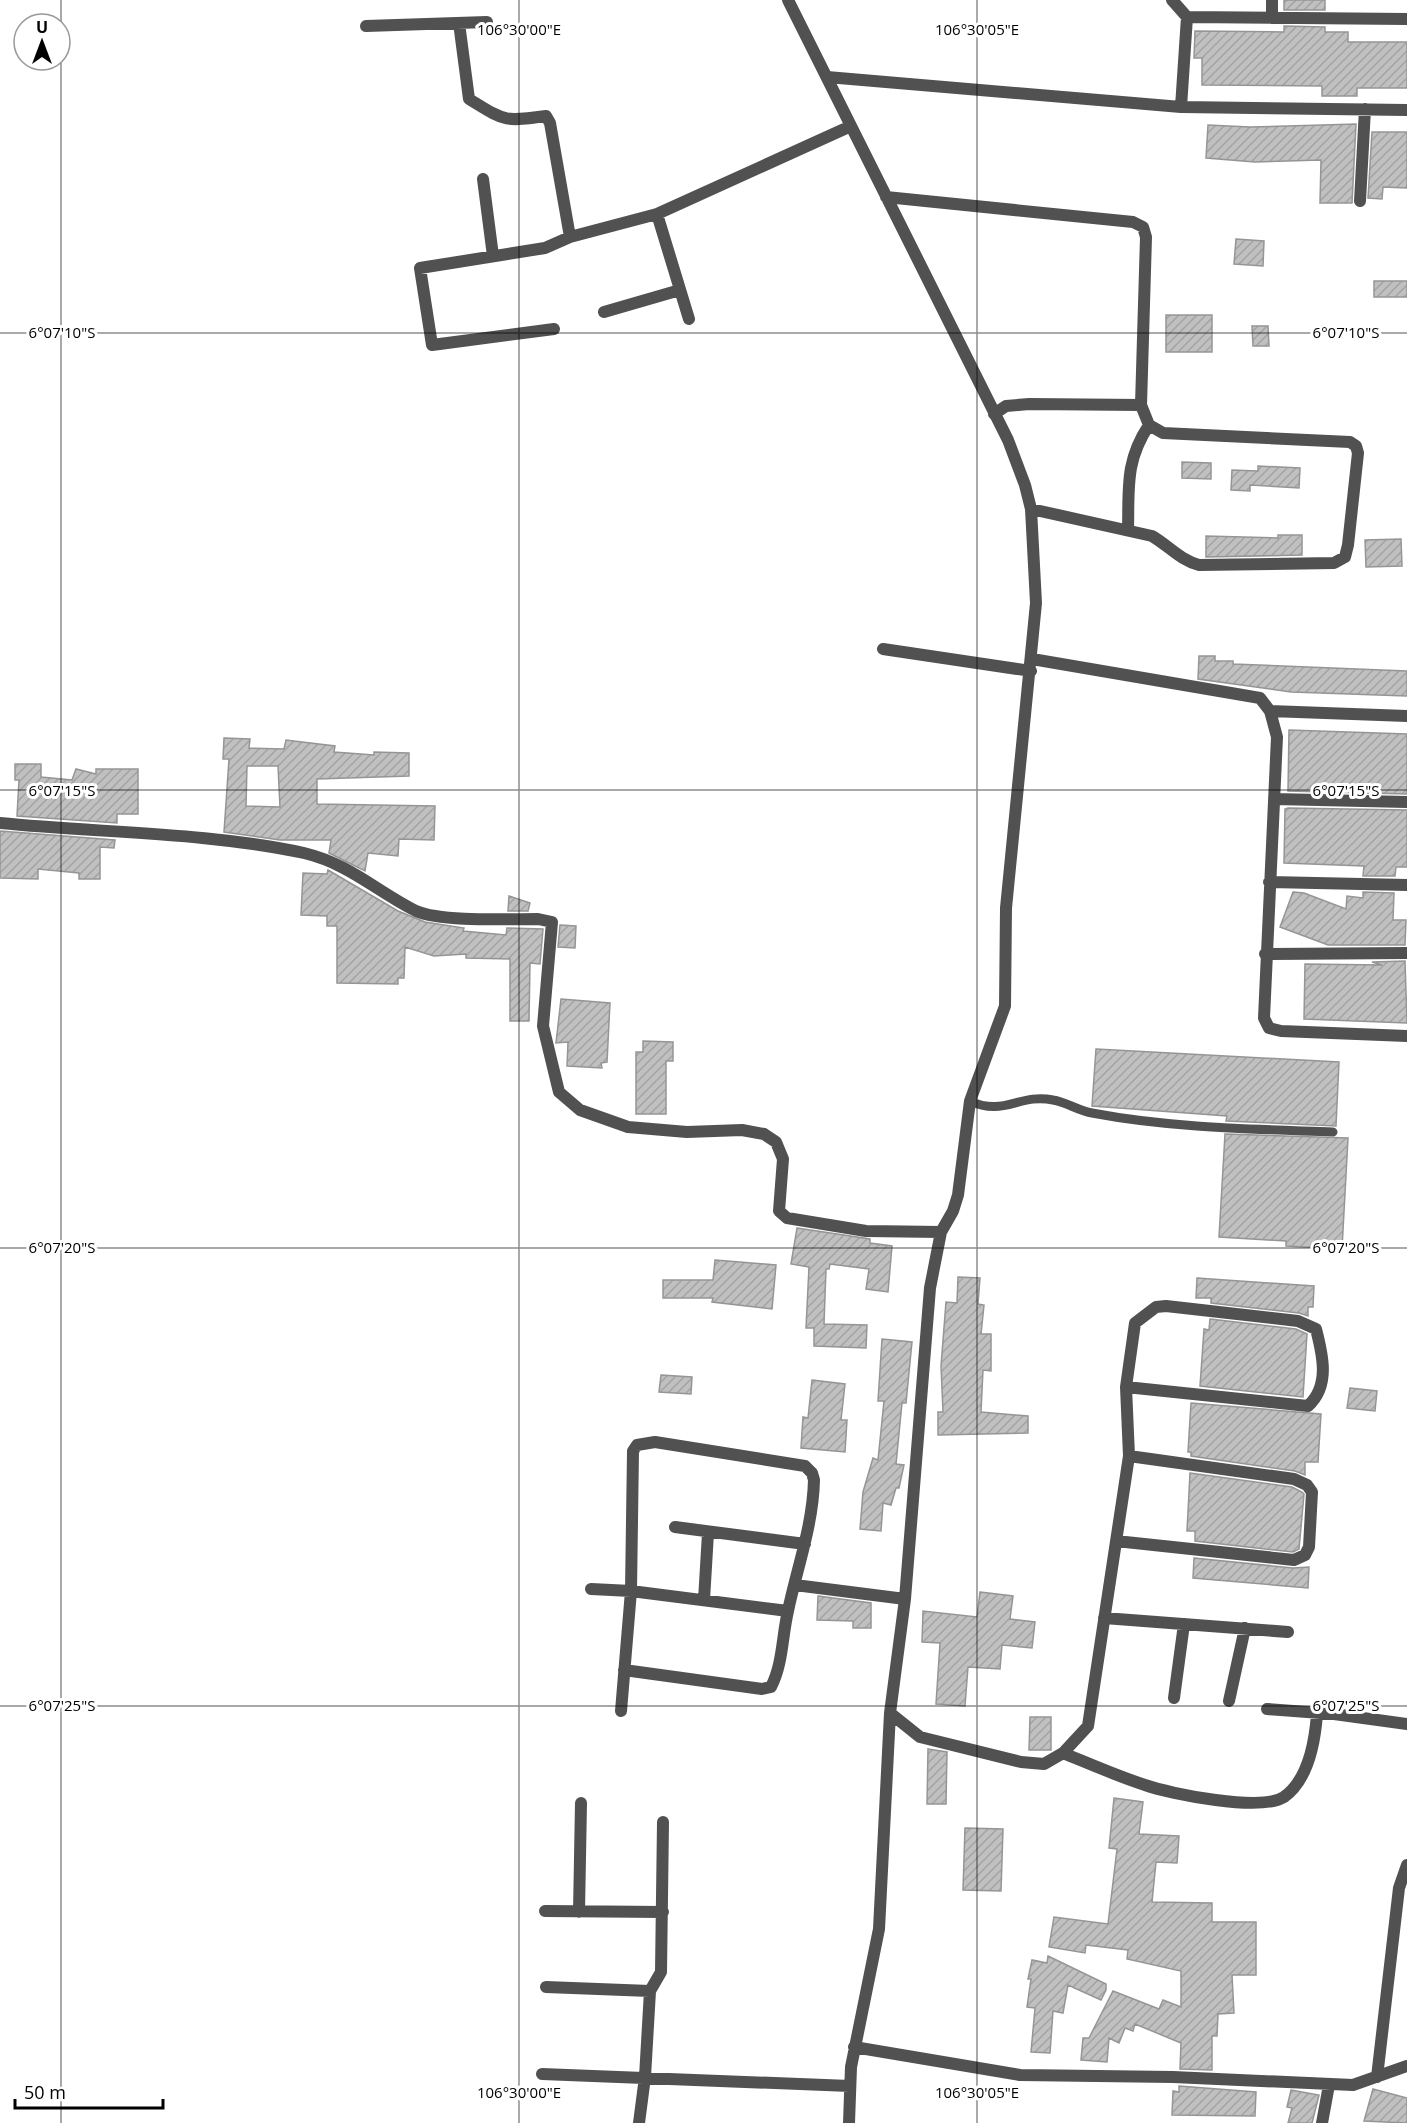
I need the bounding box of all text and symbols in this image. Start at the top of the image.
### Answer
north arrow [12,12,72,72]
text: U [36,16,48,38]
text: 106°30'00"E [477,19,561,39]
text: 106°30'05"E [935,19,1019,39]
text: 6°07'10"S [29,322,95,342]
text: 6°07'10"S [1313,322,1379,342]
text: 6°07'15"S [29,780,95,800]
text: 6°07'15"S [1313,780,1379,800]
text: 6°07'20"S [29,1237,95,1257]
text: 6°07'20"S [1313,1237,1379,1257]
text: 6°07'25"S [29,1695,95,1715]
text: 6°07'25"S [1313,1695,1379,1715]
scale bar [15,2072,164,2110]
text: 50 m [24,2080,66,2104]
text: 106°30'00"E [477,2082,561,2102]
text: 106°30'05"E [935,2082,1019,2102]

